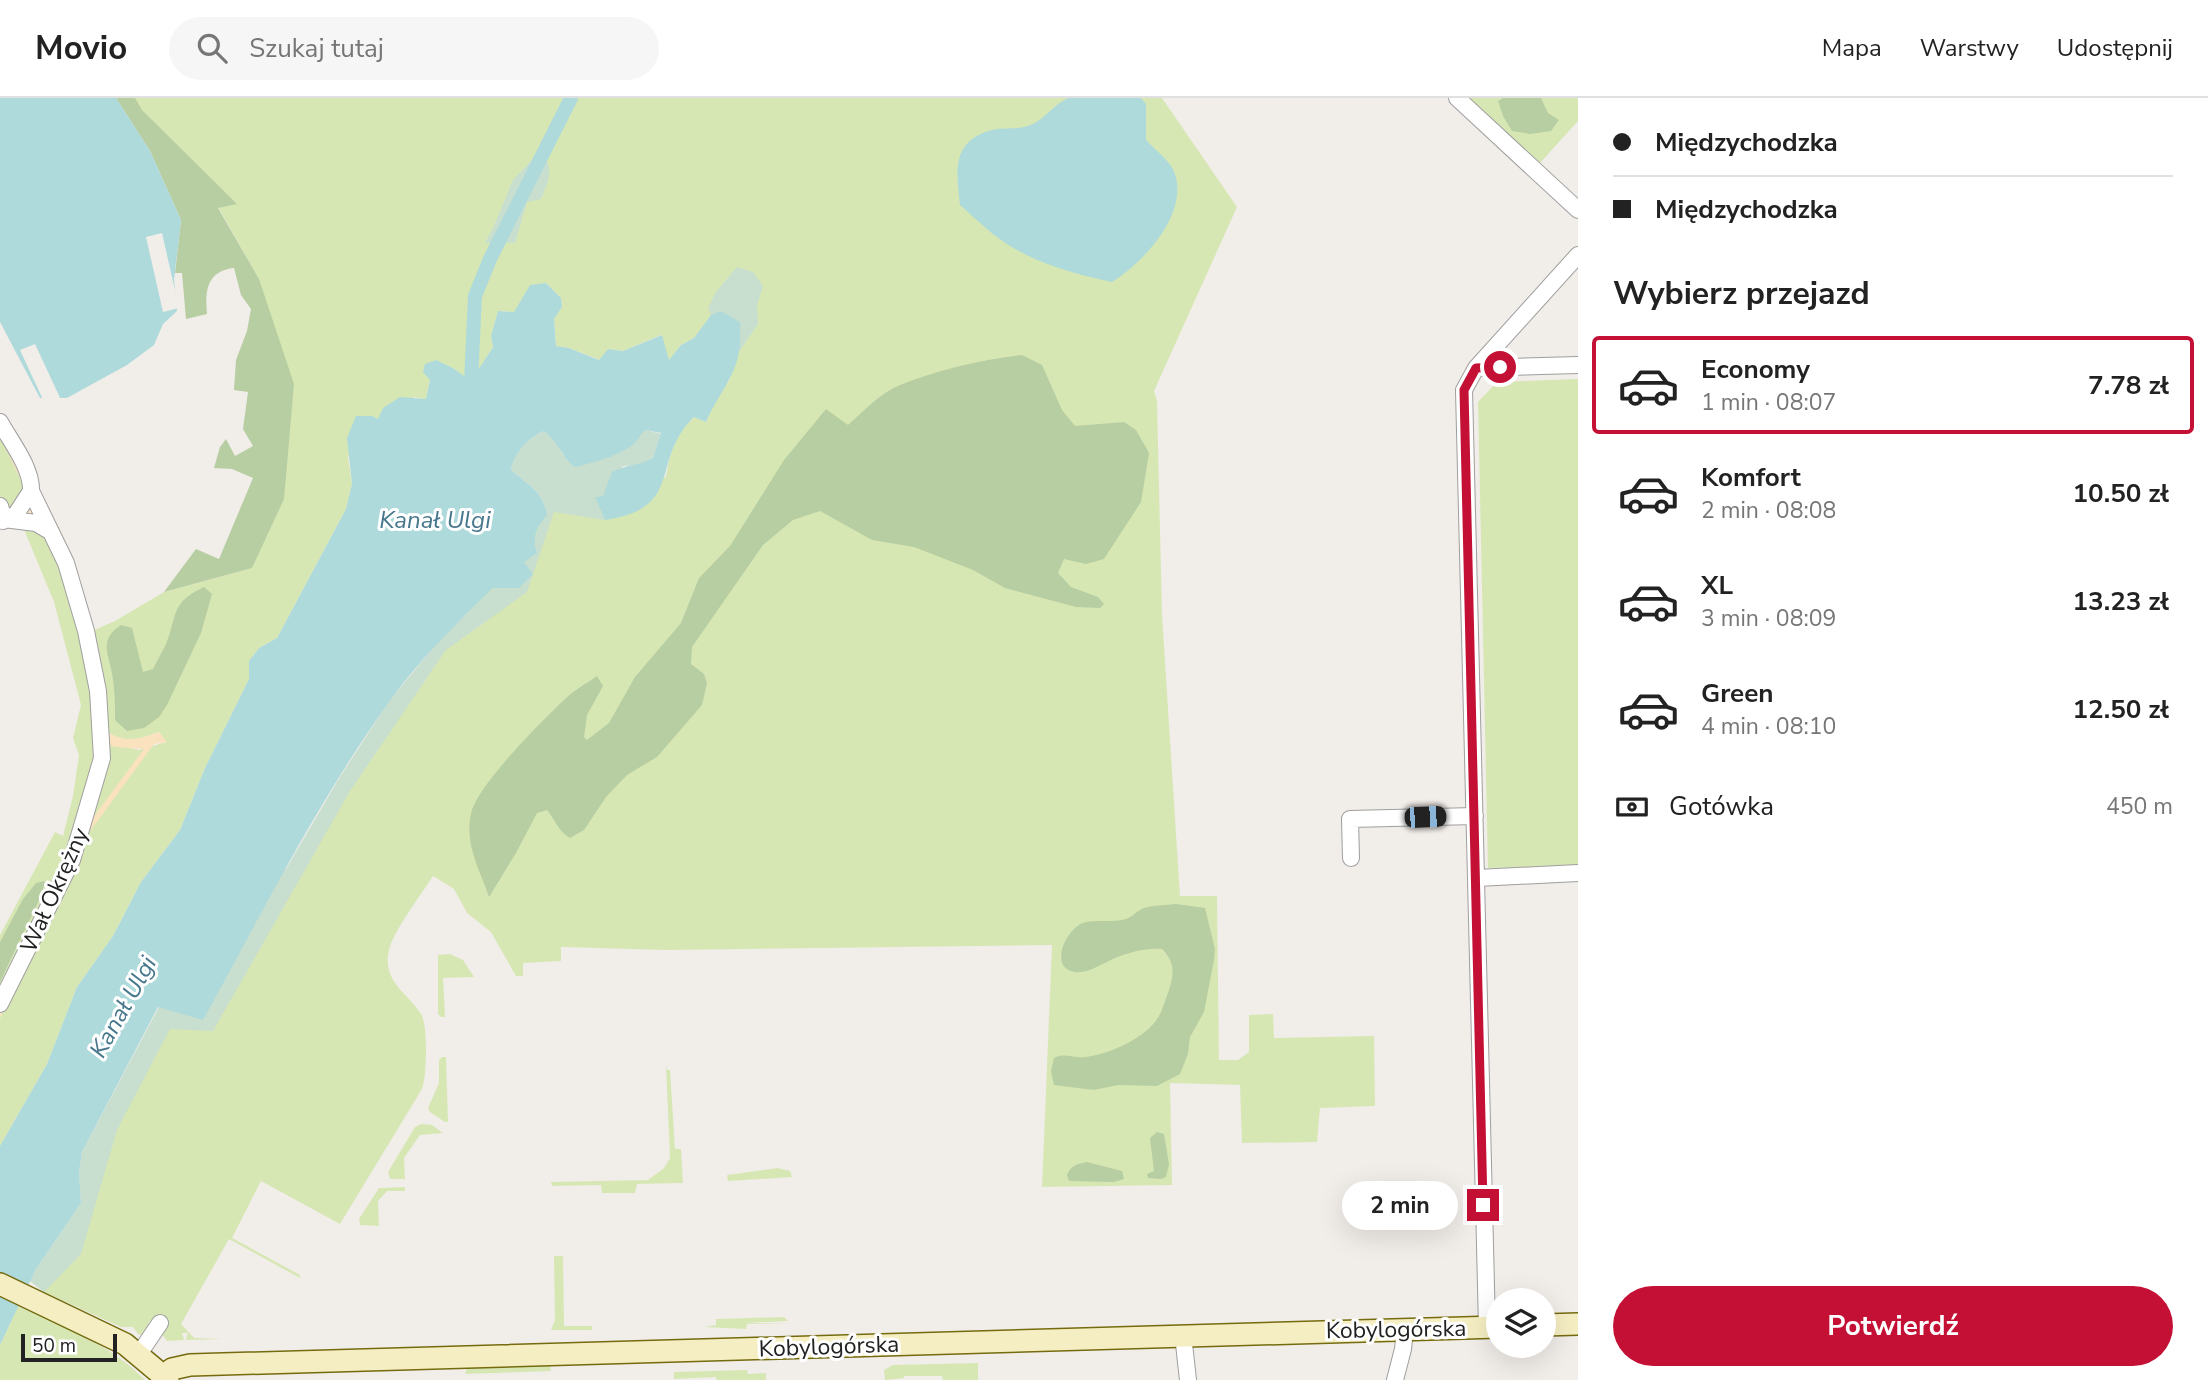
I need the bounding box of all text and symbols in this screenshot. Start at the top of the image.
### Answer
search box [169,17,659,80]
text: Movio [35,26,127,71]
icon: search [193,29,231,67]
text: Szukaj tutaj [249,31,384,66]
text: Mapa [1822,32,1882,64]
text: Warstwy [1920,32,2019,64]
text: Udostępnij [2057,32,2173,64]
text: Międzychodzka [1655,125,1838,160]
text: Międzychodzka [1655,192,1838,227]
text: Wybierz przejazd [1613,272,1870,315]
route start [1484,351,1516,383]
text: Economy [1701,352,1810,387]
icon: car [1617,354,1680,417]
text: 7.78 zł [2088,368,2169,403]
text: 1 min · 08:07 [1701,387,1836,418]
text: Komfort [1701,460,1801,495]
icon: car [1617,462,1680,525]
text: 10.50 zł [2073,476,2169,511]
text: 2 min · 08:08 [1701,495,1836,526]
water label: Kanał Ulgi [379,504,491,536]
text: XL [1701,568,1733,603]
icon: car [1617,570,1680,633]
text: 13.23 zł [2073,584,2169,619]
text: 3 min · 08:09 [1701,603,1836,634]
text: Green [1701,676,1774,711]
icon: car [1617,678,1680,741]
text: 12.50 zł [2073,692,2169,727]
text: 4 min · 08:10 [1701,711,1836,742]
icon: cash [1613,788,1651,826]
text: Gotówka [1669,789,1774,824]
text: 450 m [2106,791,2173,822]
car [1404,806,1447,828]
street label: Wał Okrężny [13,823,96,958]
water label: Kanał Ulgi [82,950,164,1063]
callout: 2 min [1343,1180,1458,1230]
route end [1467,1189,1499,1221]
text: 2 min [1370,1190,1430,1221]
button: Potwierdź [1613,1286,2173,1366]
map controls [1486,1288,1556,1358]
button: layers [1486,1288,1556,1358]
street label: Kobylogórska [1326,1313,1467,1346]
street label: Kobylogórska [758,1329,900,1364]
scale bar [21,1331,117,1363]
text: 50 m [32,1333,76,1359]

